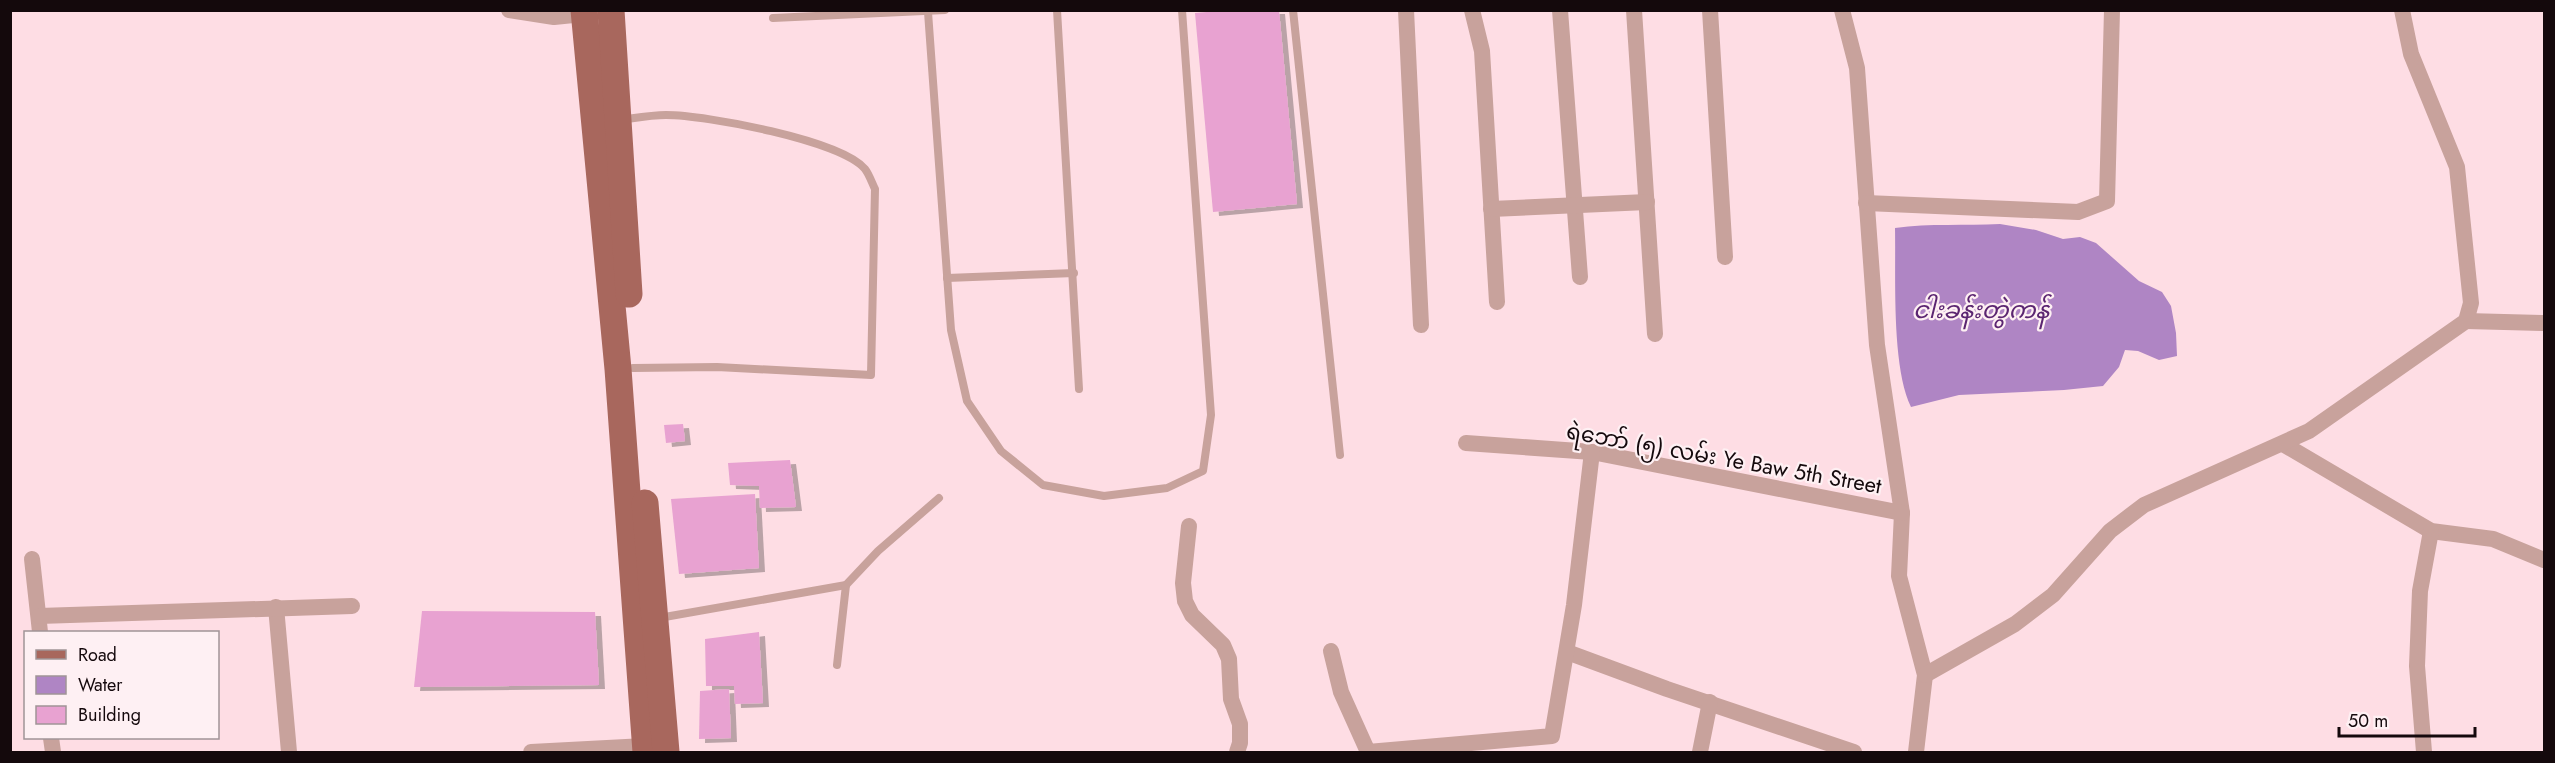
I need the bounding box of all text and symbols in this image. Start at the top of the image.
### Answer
water label: ငါးခန်းတွဲကန် [1913,292,2052,330]
street label: ရဲဘော် (၅) လမ်း Ye Baw 5th Street [1563,414,1885,504]
legend [24,631,219,739]
text: Road [78,642,117,668]
text: Water [78,672,123,698]
scale bar [2339,700,2476,738]
text: Building [78,702,141,728]
text: 50 m [2348,708,2388,734]

